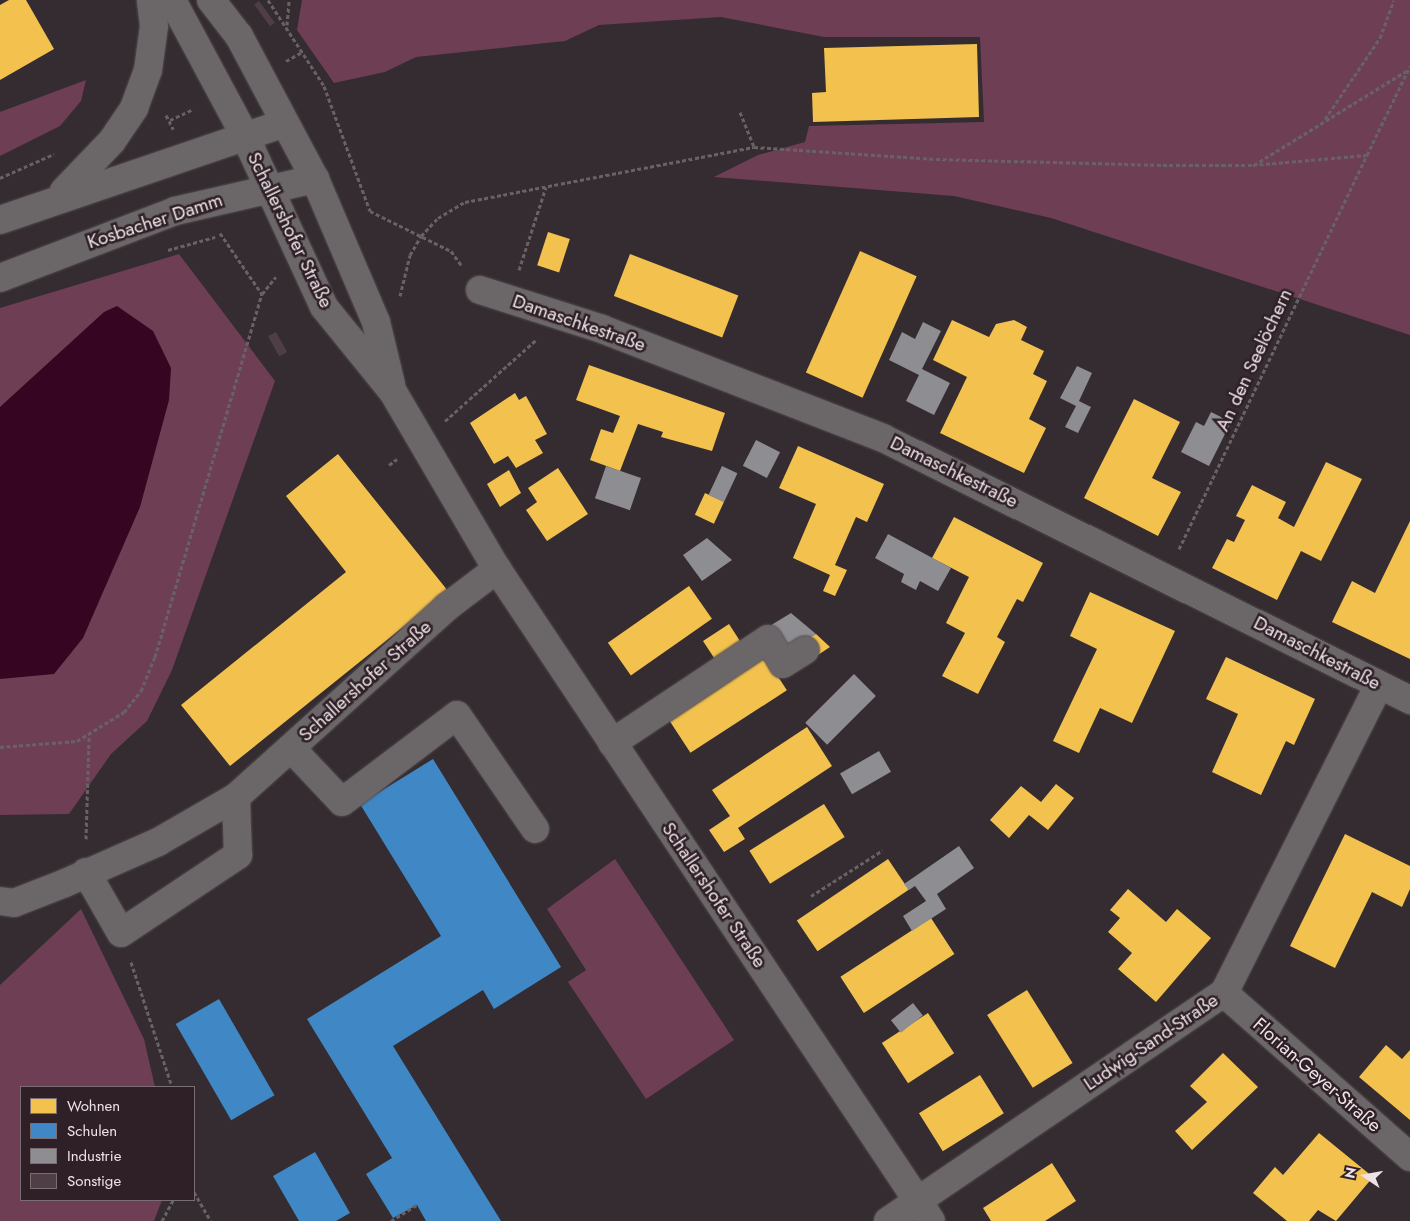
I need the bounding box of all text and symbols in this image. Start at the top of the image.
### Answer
street label: Schallershofer Straße [242,148,338,312]
street label: Kosbacher Damm [84,188,226,254]
street label: An den Seelöchern [1211,285,1297,435]
street label: Damaschkestraße [510,290,648,356]
street label: Damaschkestraße [887,431,1021,513]
street label: Damaschkestraße [1250,611,1384,695]
street label: Schallershofer Straße [294,616,436,746]
street label: Schallershofer Straße [657,818,771,972]
street label: Ludwig-Sand-Straße [1079,989,1223,1095]
street label: Florian-Geyer-Straße [1248,1013,1386,1137]
legend [20,1086,195,1201]
text: Wohnen [67,1095,120,1117]
text: Schulen [67,1120,117,1142]
text: Industrie [67,1145,121,1167]
north arrow [1340,1151,1390,1201]
text: N [1339,1165,1361,1180]
text: Sonstige [67,1170,121,1192]

